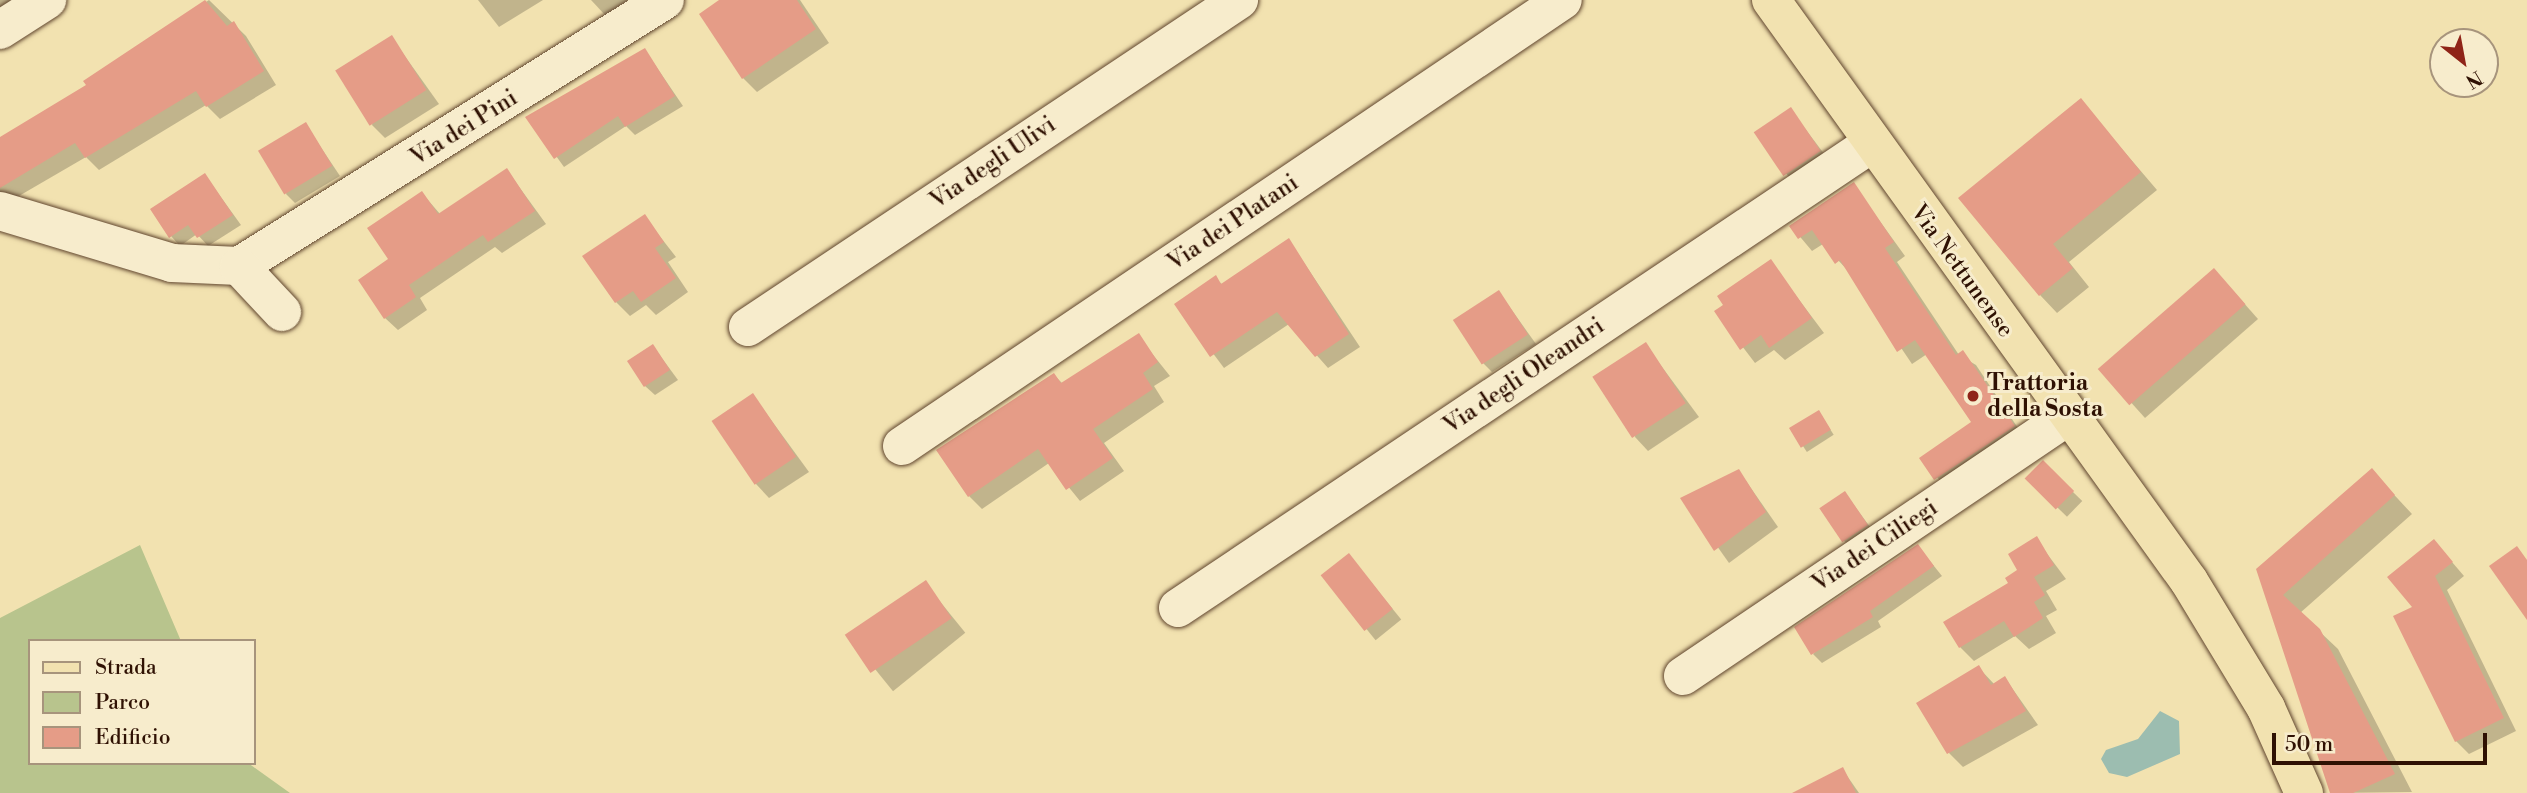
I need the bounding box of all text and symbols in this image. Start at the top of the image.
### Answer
north arrow [2429,28,2499,98]
text: N [2461,65,2486,93]
street label: Via dei Pini [405,84,523,172]
street label: Via degli Ulivi [925,111,1061,215]
street label: Via dei Platani [1162,169,1304,277]
street label: Via Nettunense [1904,199,2020,343]
street label: Via degli Oleandri [1439,312,1609,440]
place label: Trattoria della Sosta [1987,369,2103,423]
marker: Trattoria della Sosta [1965,388,1981,404]
street label: Via dei Ciliegi [1807,494,1943,598]
legend [28,639,256,765]
text: Strada [95,655,157,681]
text: Parco [95,690,150,716]
scale bar [2275,720,2490,764]
text: Edificio [95,725,171,751]
text: 50 m [2285,732,2333,758]

